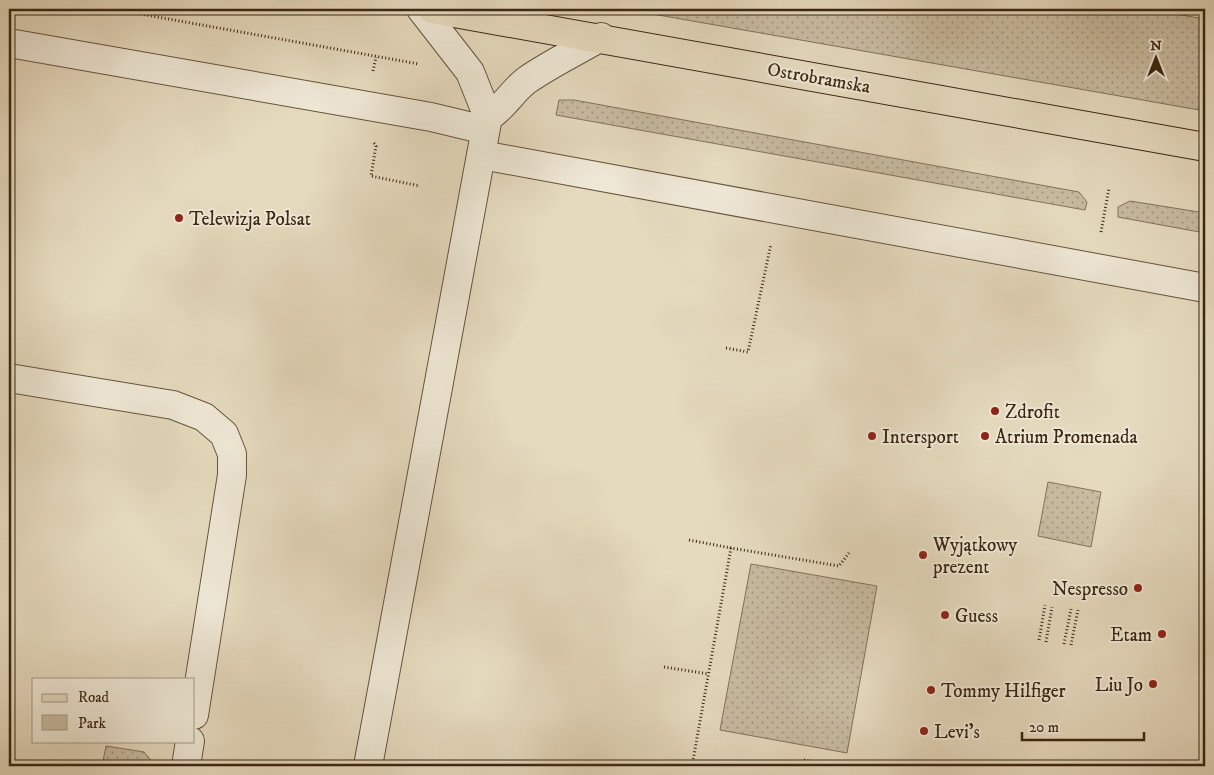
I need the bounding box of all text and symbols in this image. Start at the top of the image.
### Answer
north arrow [1132,32,1182,82]
text: N [1150,37,1162,55]
street label: Ostrobramska [765,58,872,99]
place label: Telewizja Polsat [189,208,311,231]
marker: Telewizja Polsat [173,212,185,224]
place label: Zdrofit [1005,401,1060,424]
marker: Zdrofit [989,405,1001,417]
place label: Intersport [882,426,959,449]
place label: Atrium Promenada [995,426,1138,449]
marker: Intersport [866,430,878,442]
marker: Atrium Promenada [979,430,991,442]
place label: Wyjątkowy prezent [932,534,1018,579]
marker: Wyjątkowy prezent [917,549,929,561]
place label: Nespresso [1052,578,1128,601]
marker: Nespresso [1132,582,1144,594]
place label: Guess [955,605,998,628]
marker: Guess [939,609,951,621]
place label: Etam [1110,624,1152,647]
marker: Etam [1156,628,1168,640]
place label: Liu Jo [1095,674,1143,697]
legend [32,678,195,742]
marker: Liu Jo [1147,678,1159,690]
place label: Tommy Hilfiger [941,680,1066,703]
marker: Tommy Hilfiger [925,684,937,696]
text: Road [78,688,110,707]
scale bar [1022,710,1144,742]
text: Park [78,714,107,733]
text: 20 m [1029,718,1059,737]
place label: Levi's [934,721,980,744]
marker: Levi's [918,725,930,737]

